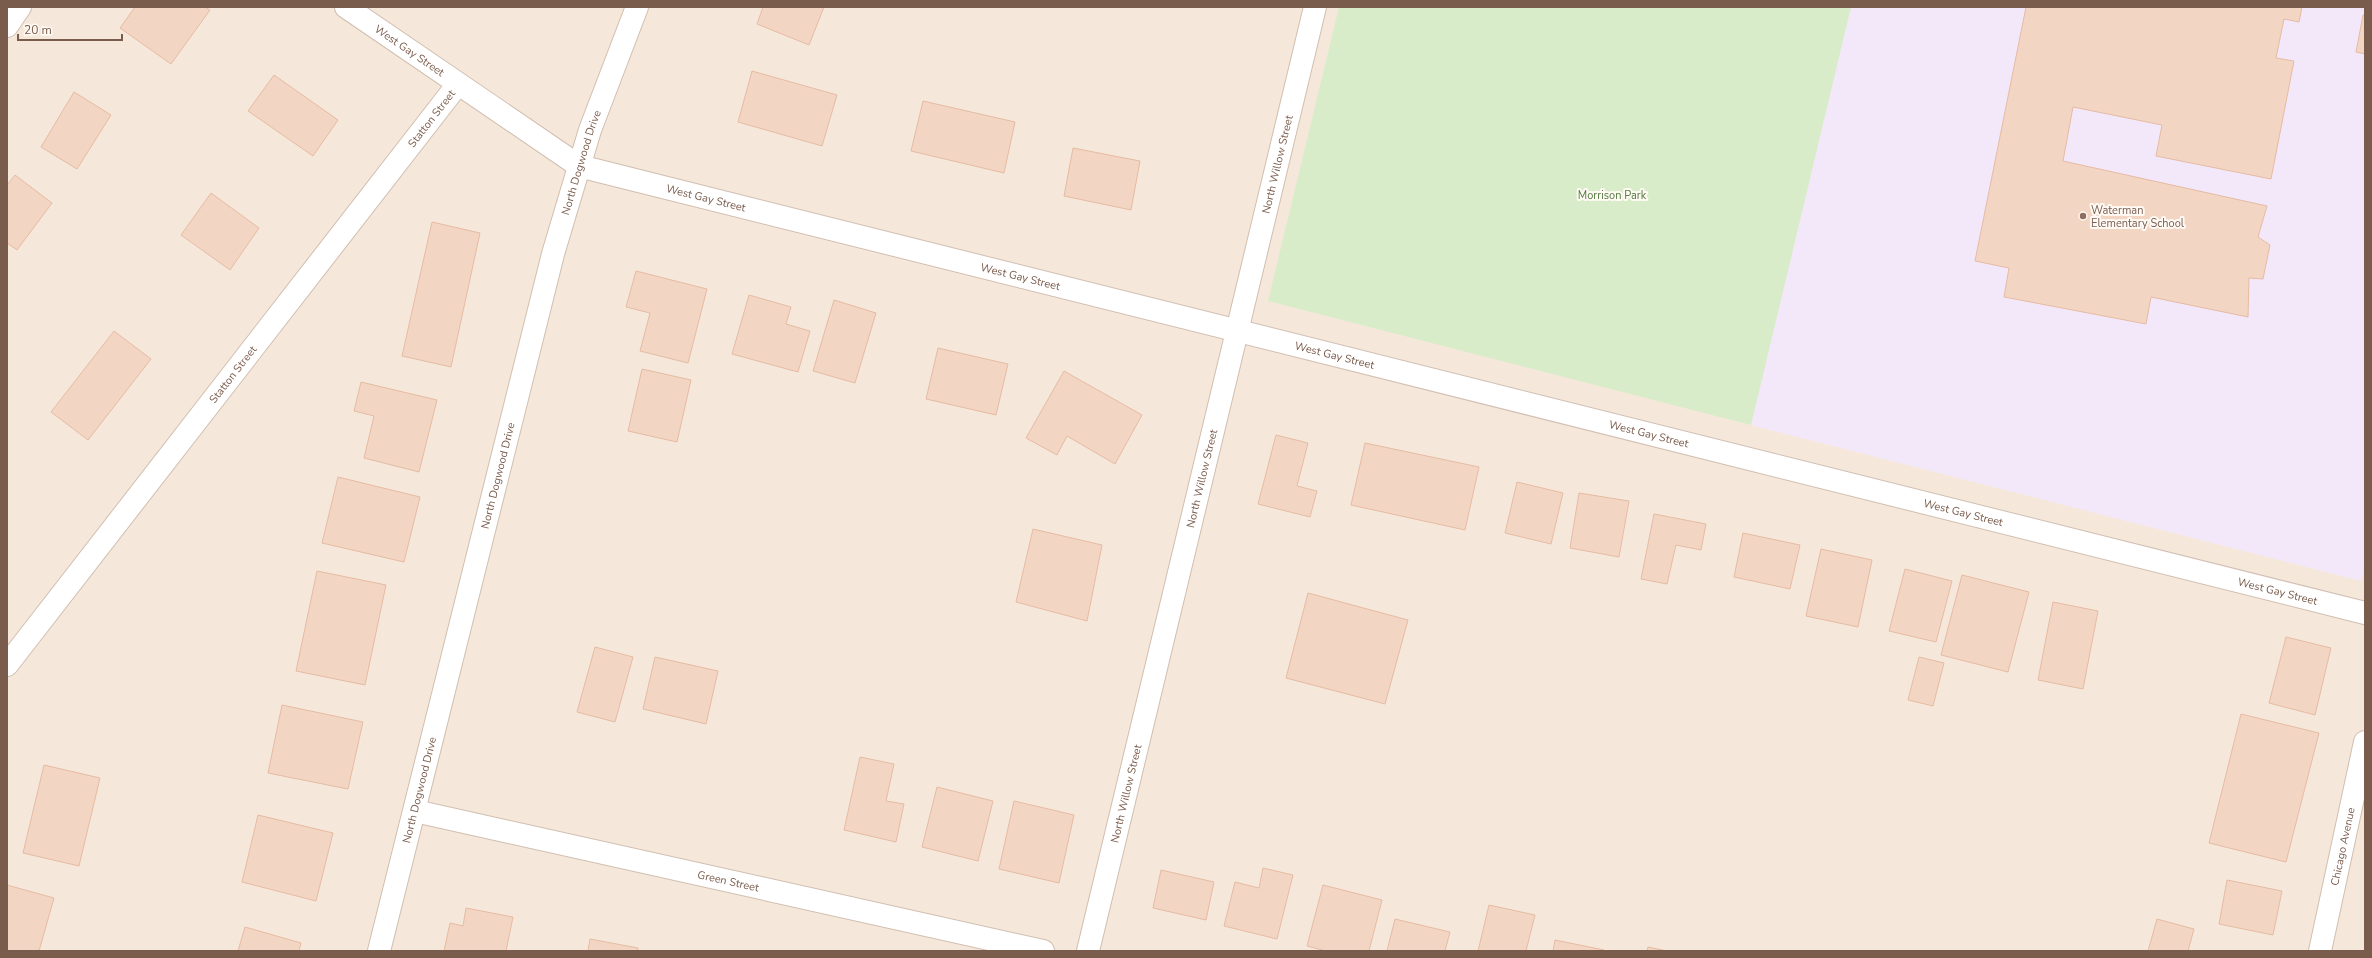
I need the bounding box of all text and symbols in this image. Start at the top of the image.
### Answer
scale bar [18,16,122,42]
text: 20 m [24,22,52,38]
street label: West Gay Street [371,22,447,80]
street label: Statton Street [405,87,459,151]
street label: North Dogwood Drive [558,108,605,217]
street label: North Willow Street [1259,114,1297,215]
street label: West Gay Street [664,181,747,215]
park label: Morrison Park [1578,188,1647,203]
place label: Waterman Elementary School [2091,203,2185,231]
marker: Waterman Elementary School [2078,211,2088,221]
street label: West Gay Street [979,260,1062,294]
street label: West Gay Street [1293,338,1376,373]
street label: Statton Street [206,343,260,407]
street label: West Gay Street [1607,417,1690,451]
street label: North Dogwood Drive [478,421,519,530]
street label: North Willow Street [1183,428,1221,529]
street label: West Gay Street [1922,496,2005,530]
street label: West Gay Street [2236,574,2319,609]
street label: North Dogwood Drive [399,735,440,845]
street label: North Willow Street [1107,743,1145,844]
street label: Chicago Avenue [2327,806,2359,887]
street label: Green Street [696,867,761,896]

